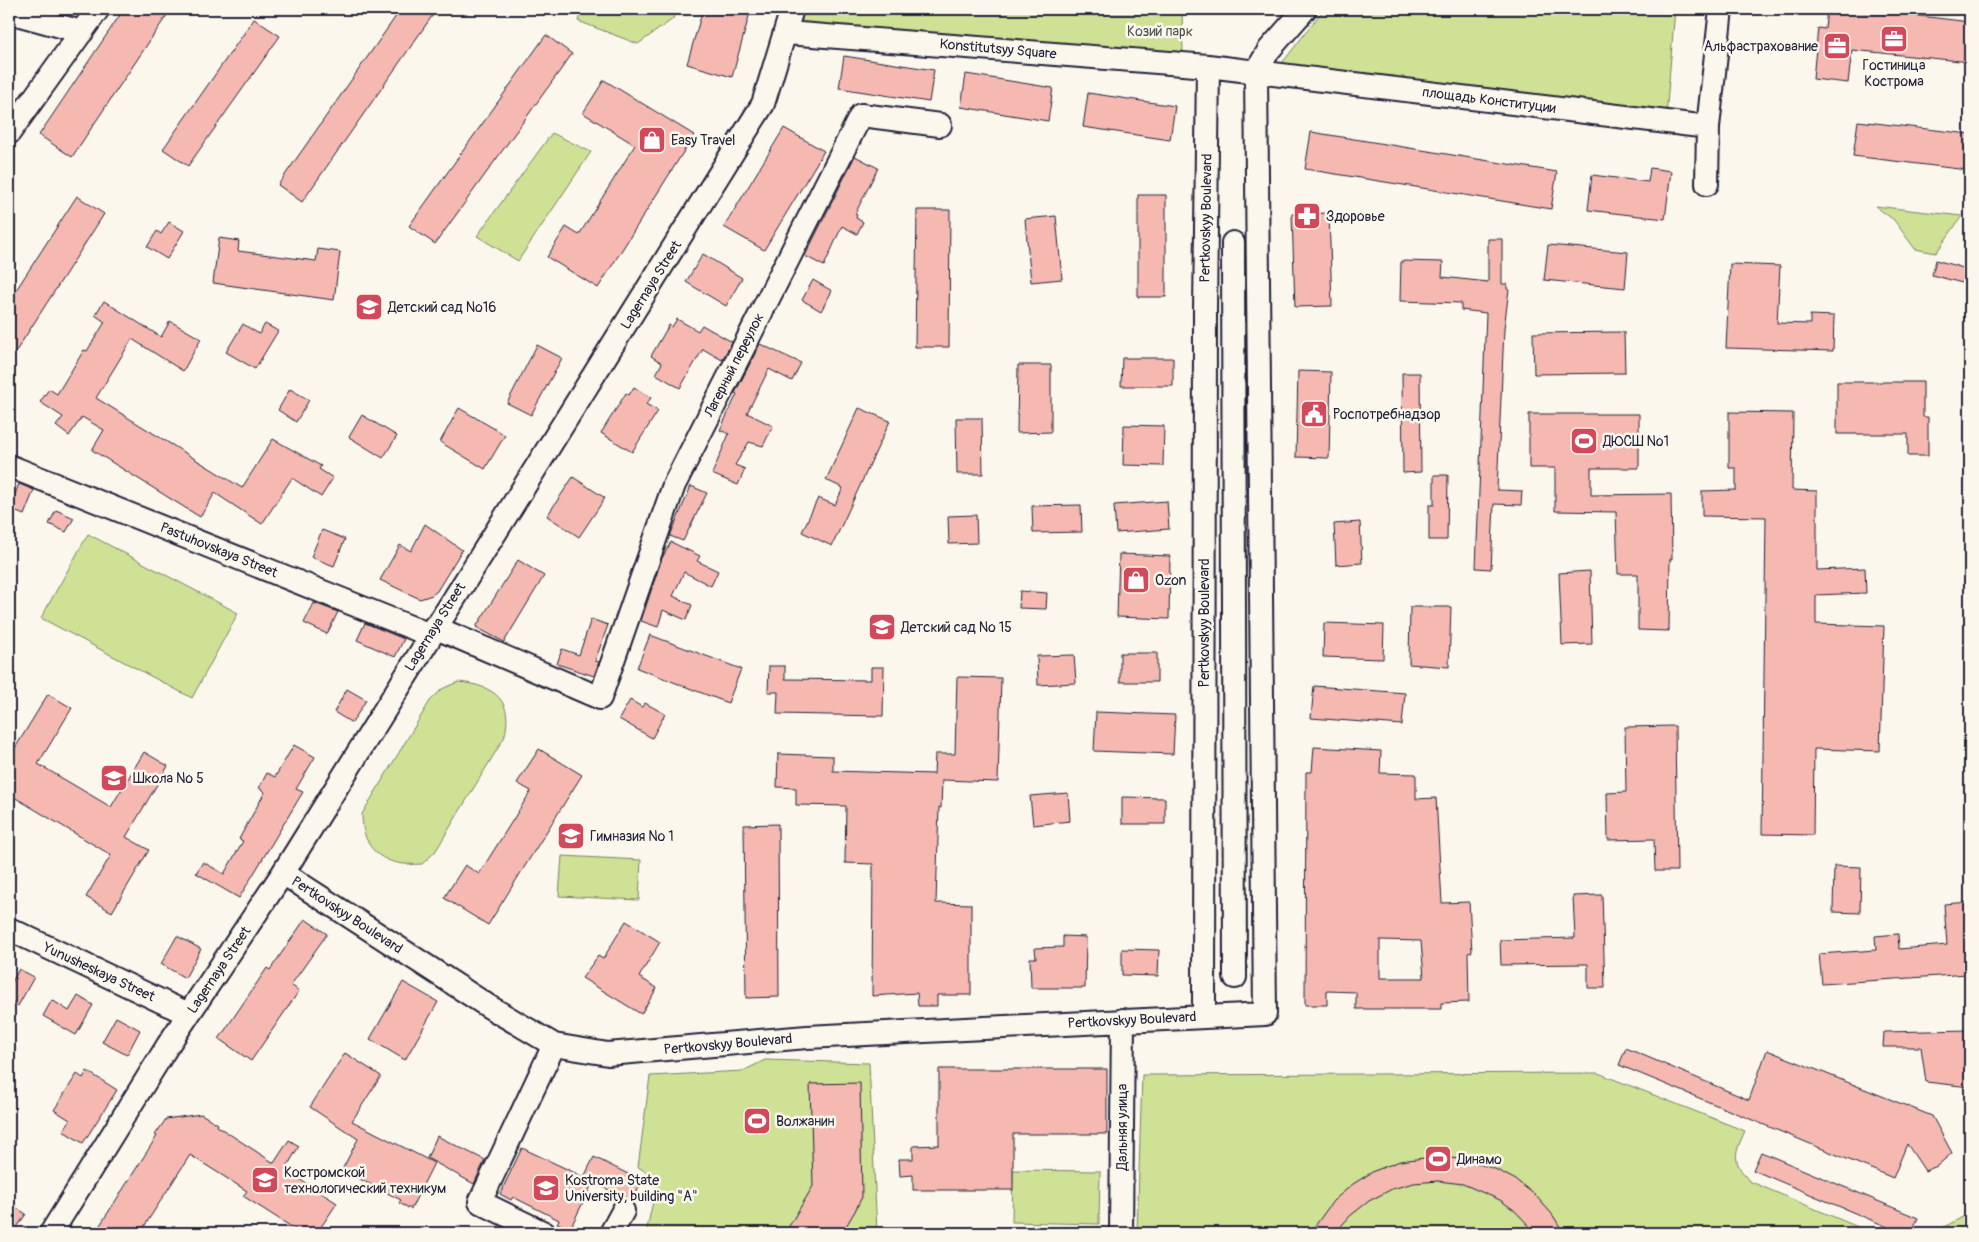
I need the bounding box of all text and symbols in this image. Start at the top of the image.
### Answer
park label: Козий парк [1127,23,1193,40]
office icon: Гостиница Кострома [1879,24,1909,54]
office icon: Альфастрахование [1822,31,1852,61]
street label: Konstitutsyy Square [939,35,1057,63]
place label: Альфастрахование [1704,38,1818,55]
place label: Гостиница Кострома [1863,57,1925,90]
street label: площадь Конституции [1421,83,1557,117]
shop icon: Easy Travel [637,125,667,155]
place label: Easy Travel [671,132,735,149]
street label: Pertkovskyy Boulevard [1196,153,1216,283]
pharmacy icon: Здоровье [1292,201,1322,231]
place label: Здоровье [1326,208,1385,225]
street label: Lagernaya Street [617,237,685,332]
school or university icon: Детский сад №16 [354,292,384,322]
place label: Детский сад №16 [387,299,496,316]
street label: Лагерный переулок [700,310,768,421]
public building icon: Роспотребнадзор [1299,399,1329,429]
place label: Роспотребнадзор [1333,406,1441,423]
sports icon: ДЮСШ №1 [1569,426,1599,456]
place label: ДЮСШ №1 [1602,433,1669,450]
street label: Pastuhovskaya Street [158,519,281,581]
street label: Pertkovskyy Boulevard [1196,558,1213,688]
shop icon: Ozon [1121,565,1151,595]
place label: Ozon [1155,572,1187,589]
street label: Lagernaya Street [401,579,469,674]
school or university icon: Детский сад № 15 [867,612,897,642]
place label: Детский сад № 15 [900,619,1012,636]
school or university icon: Школа № 5 [99,763,129,793]
place label: Школа № 5 [133,770,204,787]
school or university icon: Гимназия № 1 [556,821,586,851]
place label: Гимназия № 1 [590,828,674,845]
street label: Pertkovskyy Boulevard [288,873,406,957]
street label: Lagernaya Street [184,923,255,1017]
street label: Yunusheskaya Street [39,938,158,1006]
street label: Pertkovskyy Boulevard [1067,1008,1197,1032]
street label: Pertkovskyy Boulevard [663,1030,793,1058]
street label: Дальняя улица [1114,1084,1131,1171]
sports icon: Волжанин [742,1106,772,1136]
place label: Волжанин [776,1113,834,1130]
sports icon: Динамо [1423,1144,1453,1174]
place label: Динамо [1456,1151,1502,1168]
place label: Костромской технологический техникум [284,1164,446,1197]
school or university icon: Костромской технологический техникум [250,1165,280,1195]
place label: Kostroma State University, building "A" [565,1172,698,1205]
school or university icon: Kostroma State University, building "A" [531,1173,561,1203]

